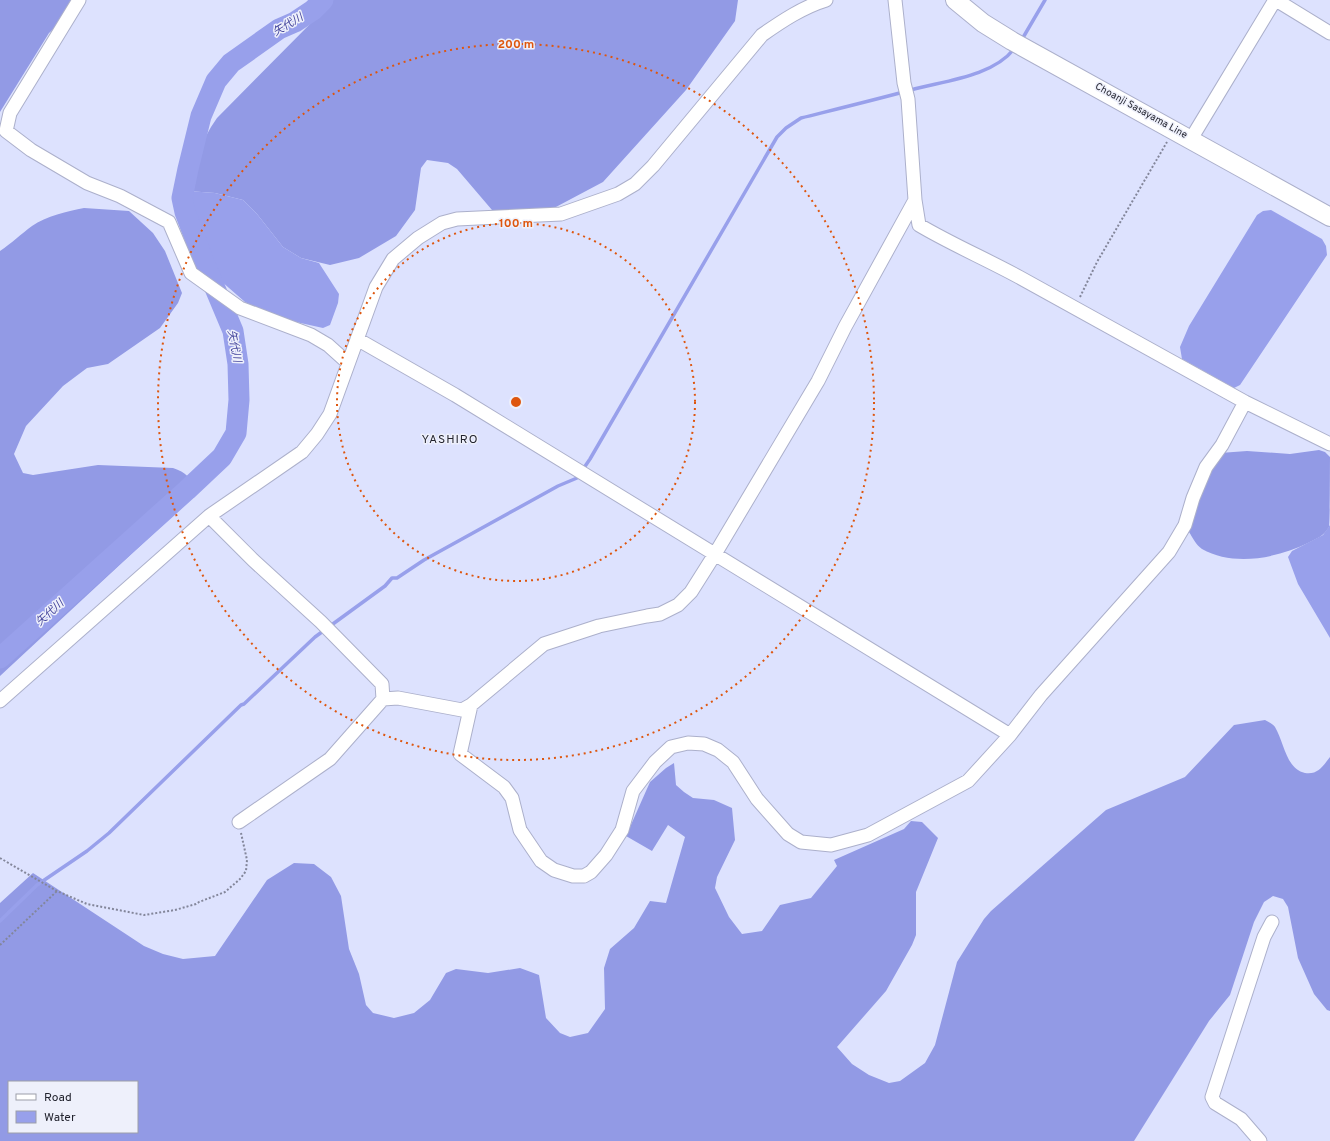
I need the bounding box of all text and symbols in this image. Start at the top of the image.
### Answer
water label: 矢代川 [270,10,307,39]
text: 200 m [498,37,534,53]
street label: Choanji Sasayama Line [1092,80,1190,142]
text: 100 m [499,216,533,232]
water label: 矢代川 [224,328,244,365]
centre of rings [509,395,523,409]
district label: YASHIRO [421,432,479,448]
water label: 矢代川 [33,596,68,629]
legend [8,1081,138,1133]
text: Road [44,1090,72,1106]
text: Water [44,1110,76,1126]

